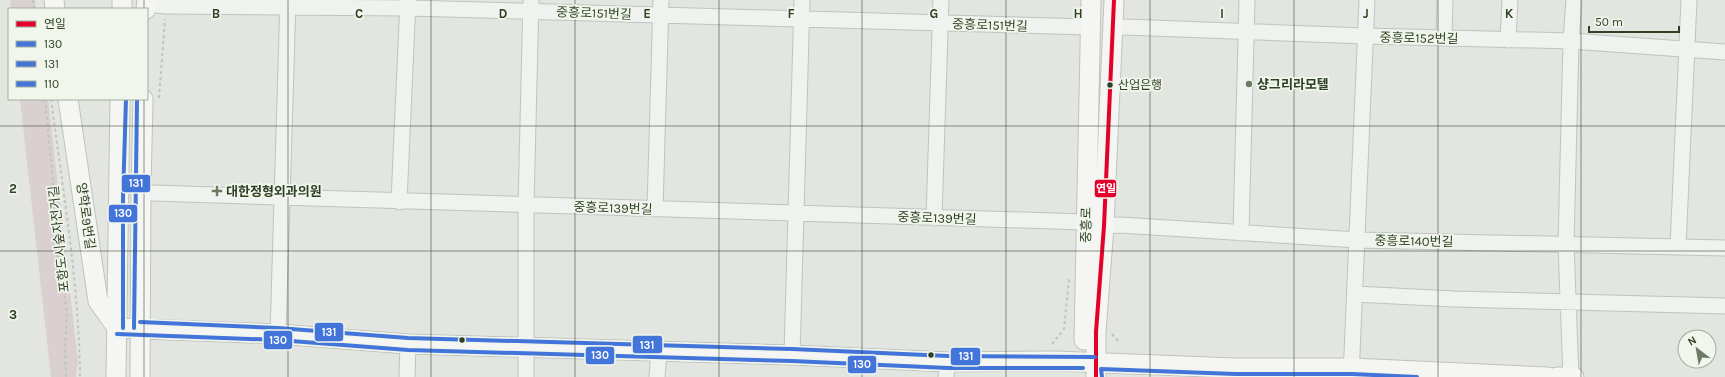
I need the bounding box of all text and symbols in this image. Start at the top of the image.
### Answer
street label: 중흥로151번길 [556,4,632,22]
text: B [212,6,220,21]
text: C [355,6,363,21]
text: D [499,6,508,21]
text: E [643,6,651,21]
text: F [787,6,795,21]
text: G [930,6,938,21]
text: H [1073,6,1083,21]
text: I [1220,6,1224,21]
text: J [1363,6,1369,21]
text: K [1505,6,1514,21]
legend [8,8,148,100]
scale bar [1589,8,1679,34]
text: 50 m [1595,15,1623,29]
street label: 중흥로151번길 [952,16,1028,34]
text: 연일 [44,17,66,31]
street label: 중흥로152번길 [1379,30,1459,46]
text: 130 [44,37,62,51]
text: 131 [44,57,59,71]
text: 110 [44,77,59,91]
place label: 샹그리라모텔 [1257,77,1329,92]
place label: 산업은행 [1118,78,1162,92]
marker: 샹그리라모텔 [1244,79,1254,89]
marker: 산업은행 [1105,80,1115,90]
line badge: 131 [121,174,151,193]
text: 131 [129,177,143,190]
line badge: 연일 [1094,179,1117,198]
text: 2 [9,181,17,196]
street label: 양학로9번길 [74,182,98,250]
text: 연일 [1096,182,1116,195]
place label: 대한정형외과의원 [226,184,322,199]
street label: 포항도시숲자전거길 [46,185,72,293]
marker: 대한정형외과의원 [211,185,223,197]
street label: 중흥로139번길 [573,199,653,217]
line badge: 130 [108,204,138,223]
text: 130 [114,207,132,220]
street label: 중흥로 [1078,207,1094,243]
street label: 중흥로139번길 [897,209,977,227]
street label: 중흥로140번길 [1374,233,1454,249]
text: 3 [9,307,17,322]
line badge: 131 [314,322,344,342]
text: 131 [322,326,336,339]
north arrow [1677,329,1717,369]
line badge: 130 [263,330,293,350]
text: N [1685,333,1699,348]
text: 130 [269,334,287,347]
unlabelled marker [457,335,467,345]
line badge: 131 [632,335,663,354]
text: 131 [640,339,654,352]
line badge: 130 [585,346,615,365]
line badge: 131 [950,347,981,366]
text: 130 [591,349,609,362]
unlabelled marker [926,350,936,360]
text: 131 [959,350,973,363]
line badge: 130 [847,355,877,374]
text: 130 [853,358,871,371]

